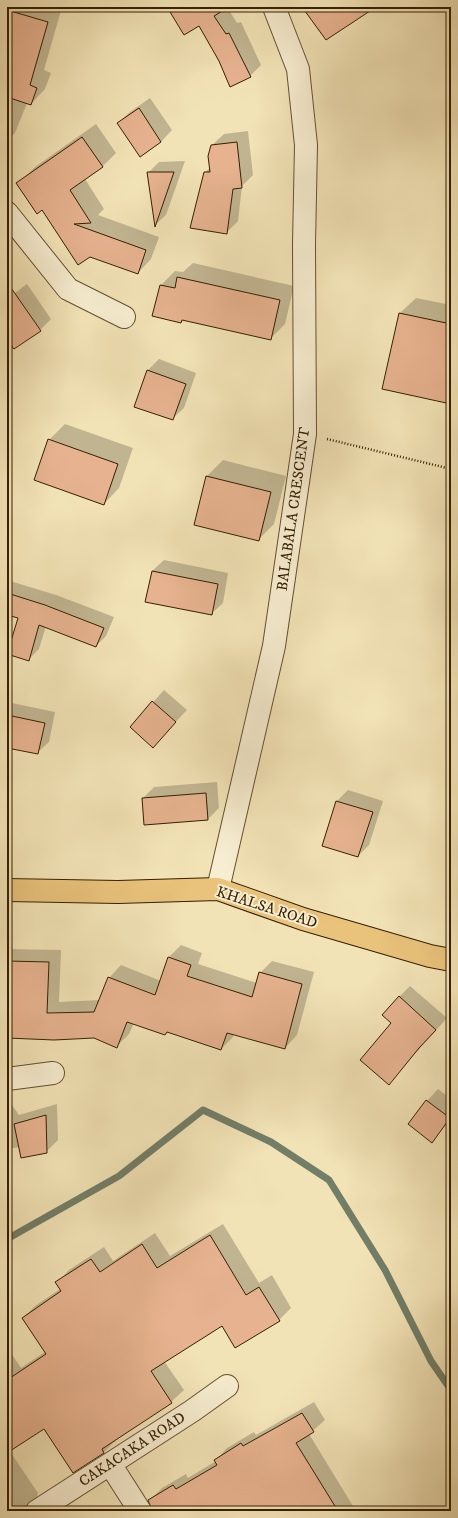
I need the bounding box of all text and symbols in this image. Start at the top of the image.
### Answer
street label: BALABALA CRESCENT [273,425,314,592]
street label: KHALSA ROAD [214,882,320,933]
street label: CAKACAKA ROAD [75,1408,189,1491]

